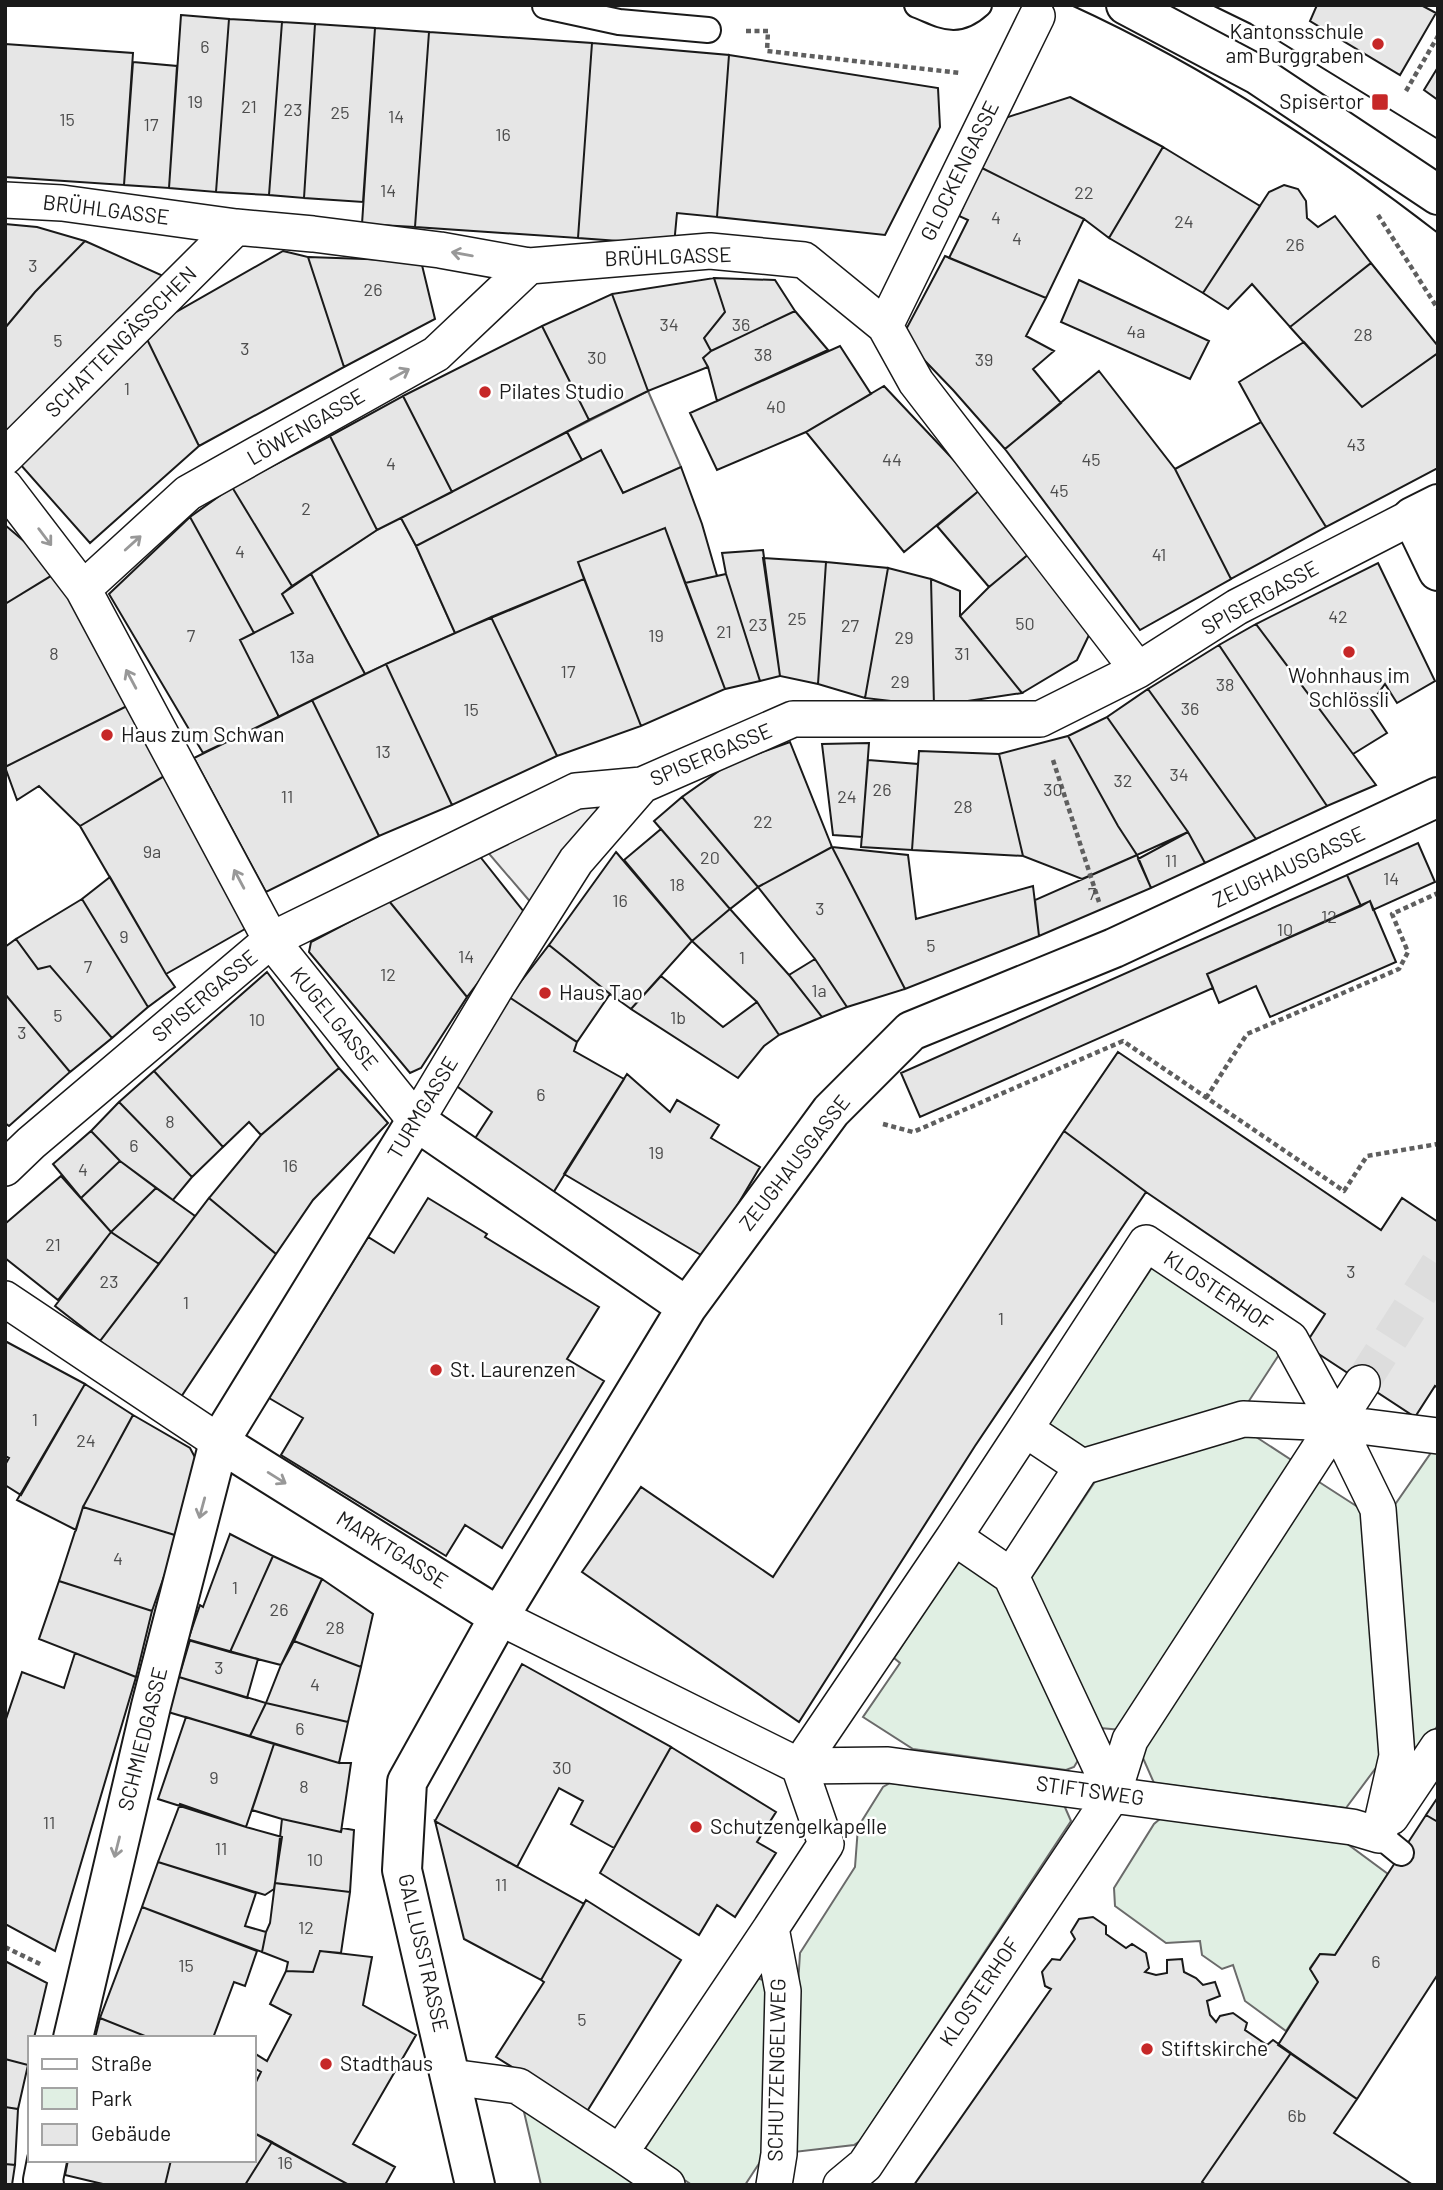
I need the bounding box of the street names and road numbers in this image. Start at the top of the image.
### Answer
street label: GLOCKENGASSE [914,96,1003,244]
street label: BRÜHLGASSE [41,188,171,229]
street label: BRÜHLGASSE [604,241,732,270]
street label: SCHATTENGÄSSCHEN [39,260,201,422]
street label: LÖWENGASSE [242,382,369,470]
street label: SPISERGASSE [1196,554,1322,639]
street label: SPISERGASSE [646,717,775,791]
street label: ZEUGHAUSGASSE [1208,819,1368,912]
street label: SPISERGASSE [146,943,262,1046]
street label: KUGELGASSE [286,961,384,1075]
street label: TURMGASSE [381,1051,462,1163]
street label: ZEUGHAUSGASSE [733,1089,854,1235]
street label: KLOSTERHOF [1160,1244,1278,1335]
street label: MARKTGASSE [333,1505,453,1593]
street label: SCHMIEDGASSE [112,1664,171,1813]
street label: STIFTSWEG [1035,1770,1146,1809]
street label: GALLUSSTRASSE [394,1871,455,2034]
street label: KLOSTERHOF [933,1932,1024,2050]
street label: SCHUTZENGELWEG [761,1978,790,2162]

